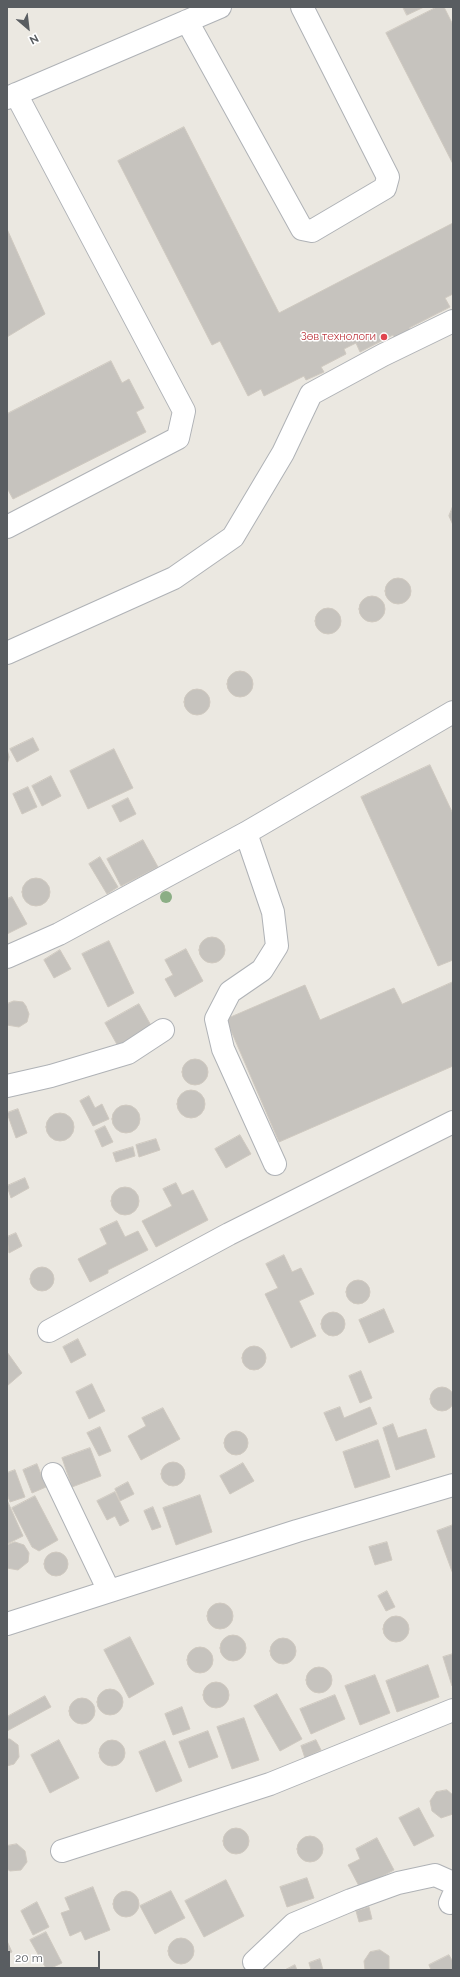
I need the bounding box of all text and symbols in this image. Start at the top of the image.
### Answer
north arrow [8,8,48,48]
text: N [27,31,41,47]
place label: Зөв технологи [301,330,376,344]
marker: Зөв технологи [379,332,389,342]
scale bar [10,1943,102,1969]
text: 20 m [15,1951,43,1965]

